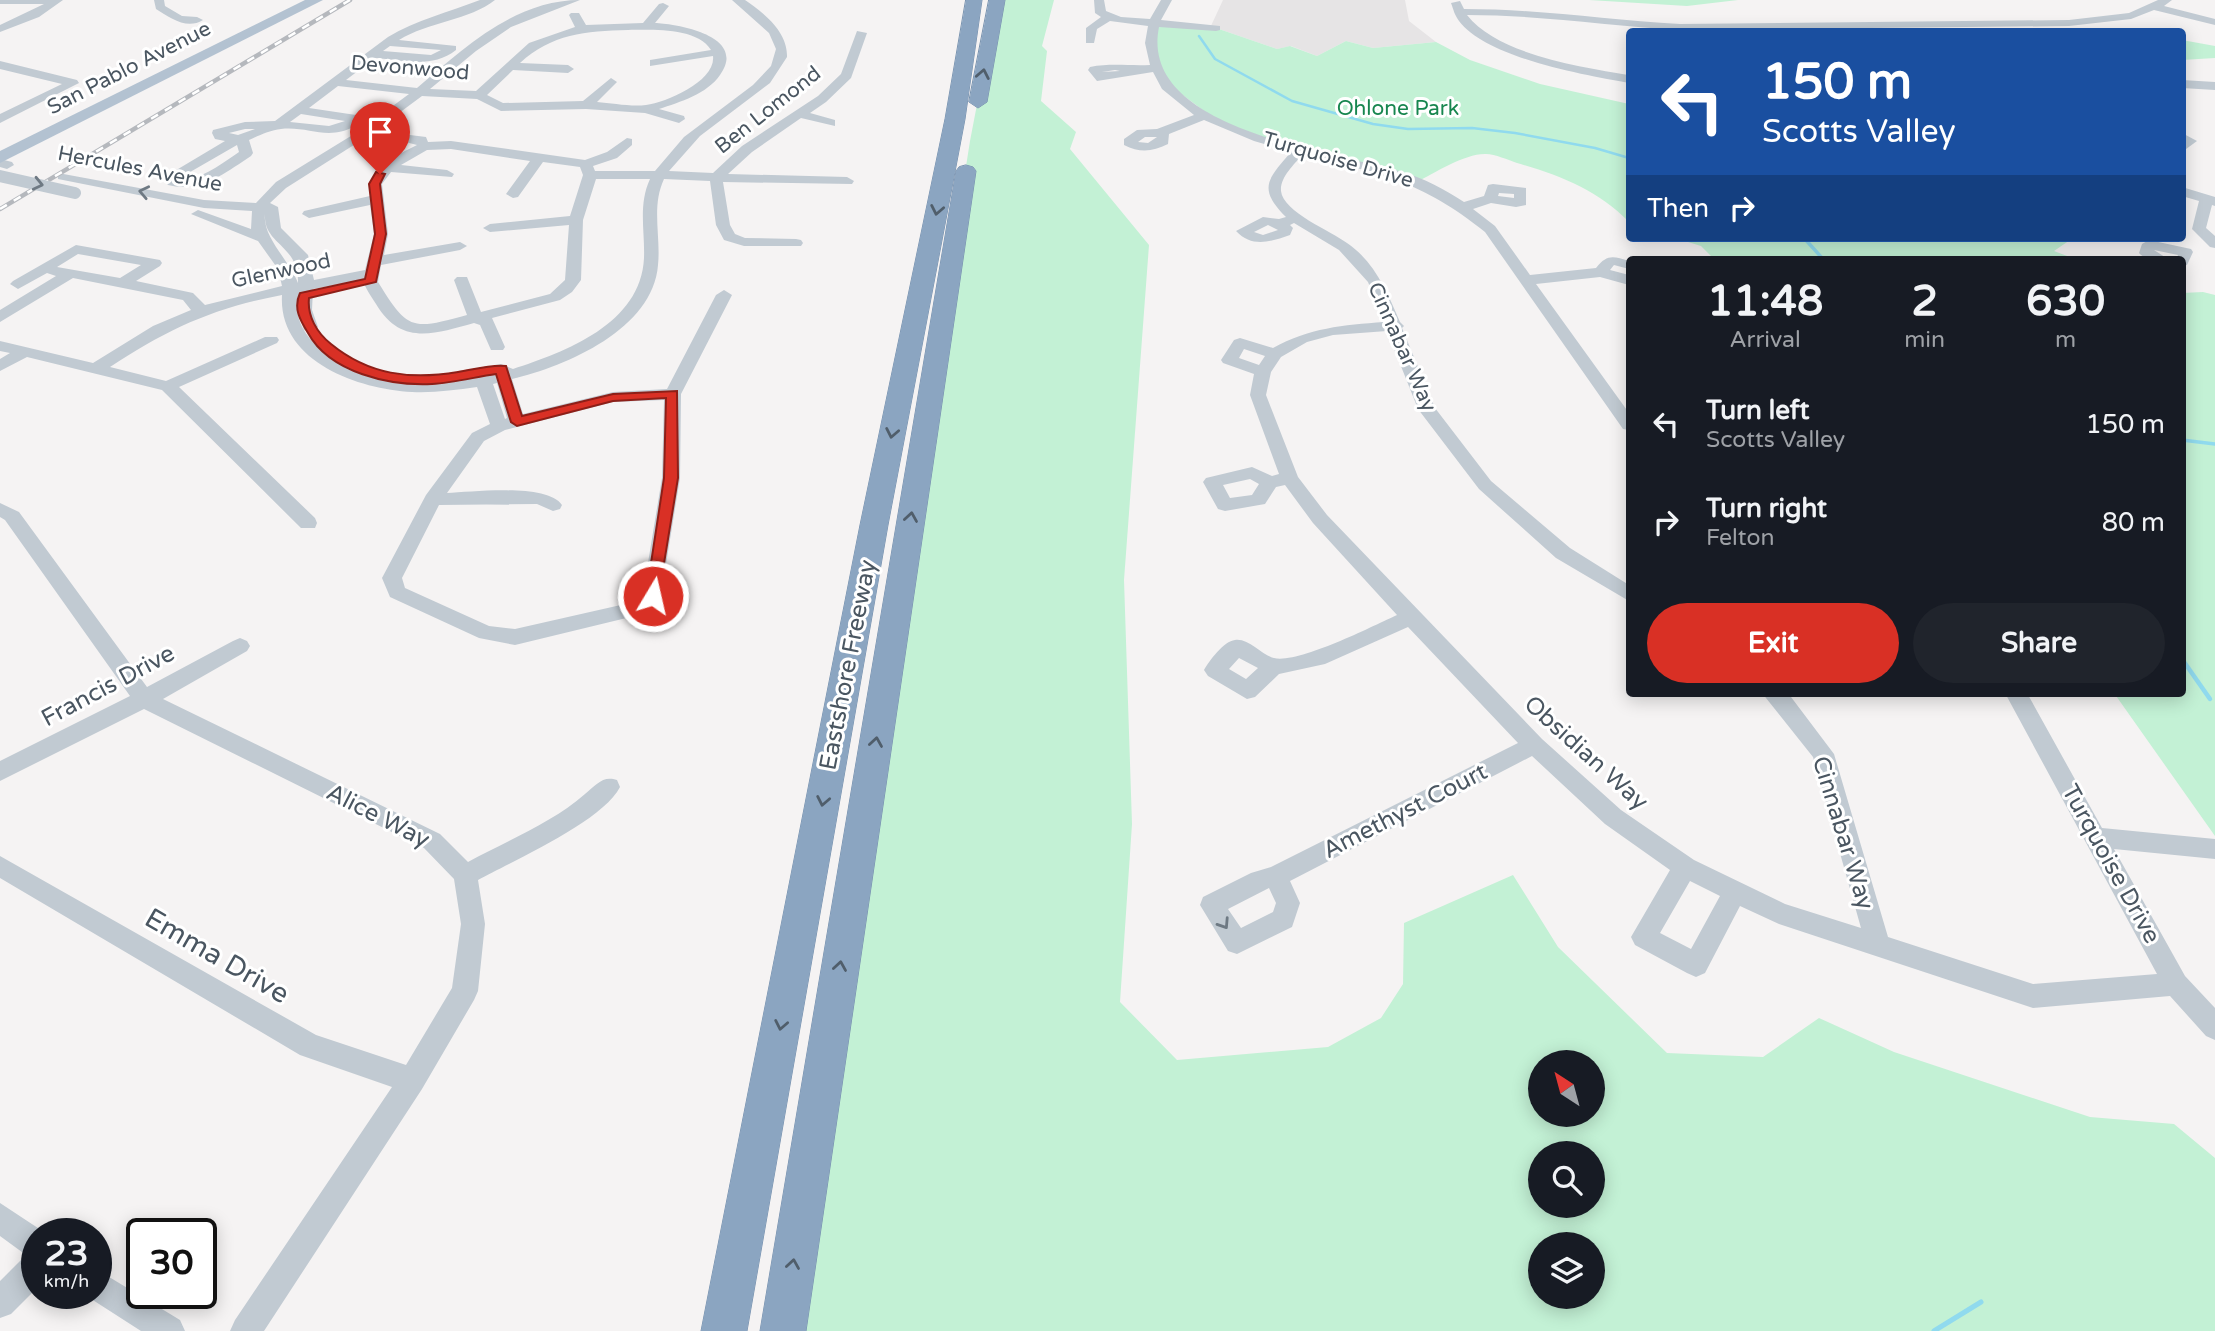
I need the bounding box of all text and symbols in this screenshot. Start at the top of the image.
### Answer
street label: San Pablo Avenue [43,16,215,120]
street label: Devonwood [350,50,470,86]
text: 150 m [1762,53,1912,112]
icon: left [1647,56,1738,147]
street label: Ben Lomond [710,61,826,159]
one-way arrow [975,68,990,80]
park label: Ohlone Park [1337,96,1459,121]
pin [350,102,410,174]
icon: arrive [361,113,399,151]
text: Scotts Valley [1762,113,1956,151]
street label: Turquoise Drive [1260,127,1416,193]
street label: Hercules Avenue [56,141,224,197]
one-way arrow [32,176,44,191]
one-way arrow [138,186,150,201]
icon: right [1723,189,1761,227]
text: Then [1647,193,1709,224]
one-way arrow [930,204,945,216]
street label: Glenwood [229,248,333,294]
text: 11:48 [1707,276,1823,327]
text: 2 [1911,276,1938,327]
text: 630 [2026,276,2105,327]
street label: Cinnabar Way [1362,278,1442,416]
text: Arrival [1730,326,1801,354]
text: min [1904,326,1945,354]
text: m [2055,326,2076,354]
text: Turn left [1706,395,1809,426]
icon: left [1647,405,1685,443]
text: 150 m [2085,409,2165,440]
text: Scotts Valley [1706,426,1845,454]
one-way arrow [886,427,901,439]
text: Turn right [1706,493,1827,524]
icon: right [1647,503,1685,541]
text: 80 m [2102,507,2165,538]
one-way arrow [903,511,918,523]
text: Felton [1706,524,1774,552]
street label: Eastshore Freeway [813,557,883,773]
position arrow [616,559,690,633]
button: Exit [1647,603,1899,683]
button: Share [1913,603,2165,683]
street label: Francis Drive [36,639,180,733]
street label: Obsidian Way [1518,690,1654,816]
one-way arrow [868,736,883,747]
street label: Cinnabar Way [1806,753,1880,913]
street label: Amethyst Court [1318,757,1492,865]
street label: Alice Way [322,778,434,854]
street label: Turquoise Drive [2055,779,2167,949]
one-way arrow [816,795,831,807]
street label: Emma Drive [139,901,295,1011]
one-way arrow [1216,916,1229,929]
one-way arrow [832,960,847,972]
one-way arrow [774,1019,789,1031]
north arrow [1528,1050,1605,1127]
map controls [1528,1050,1605,1309]
button: search [1528,1141,1605,1218]
speed limit sign: 30 [126,1218,217,1309]
button: layers [1528,1232,1605,1309]
text: 23 [45,1233,88,1275]
one-way arrow [785,1258,800,1269]
text: km/h [44,1270,89,1292]

